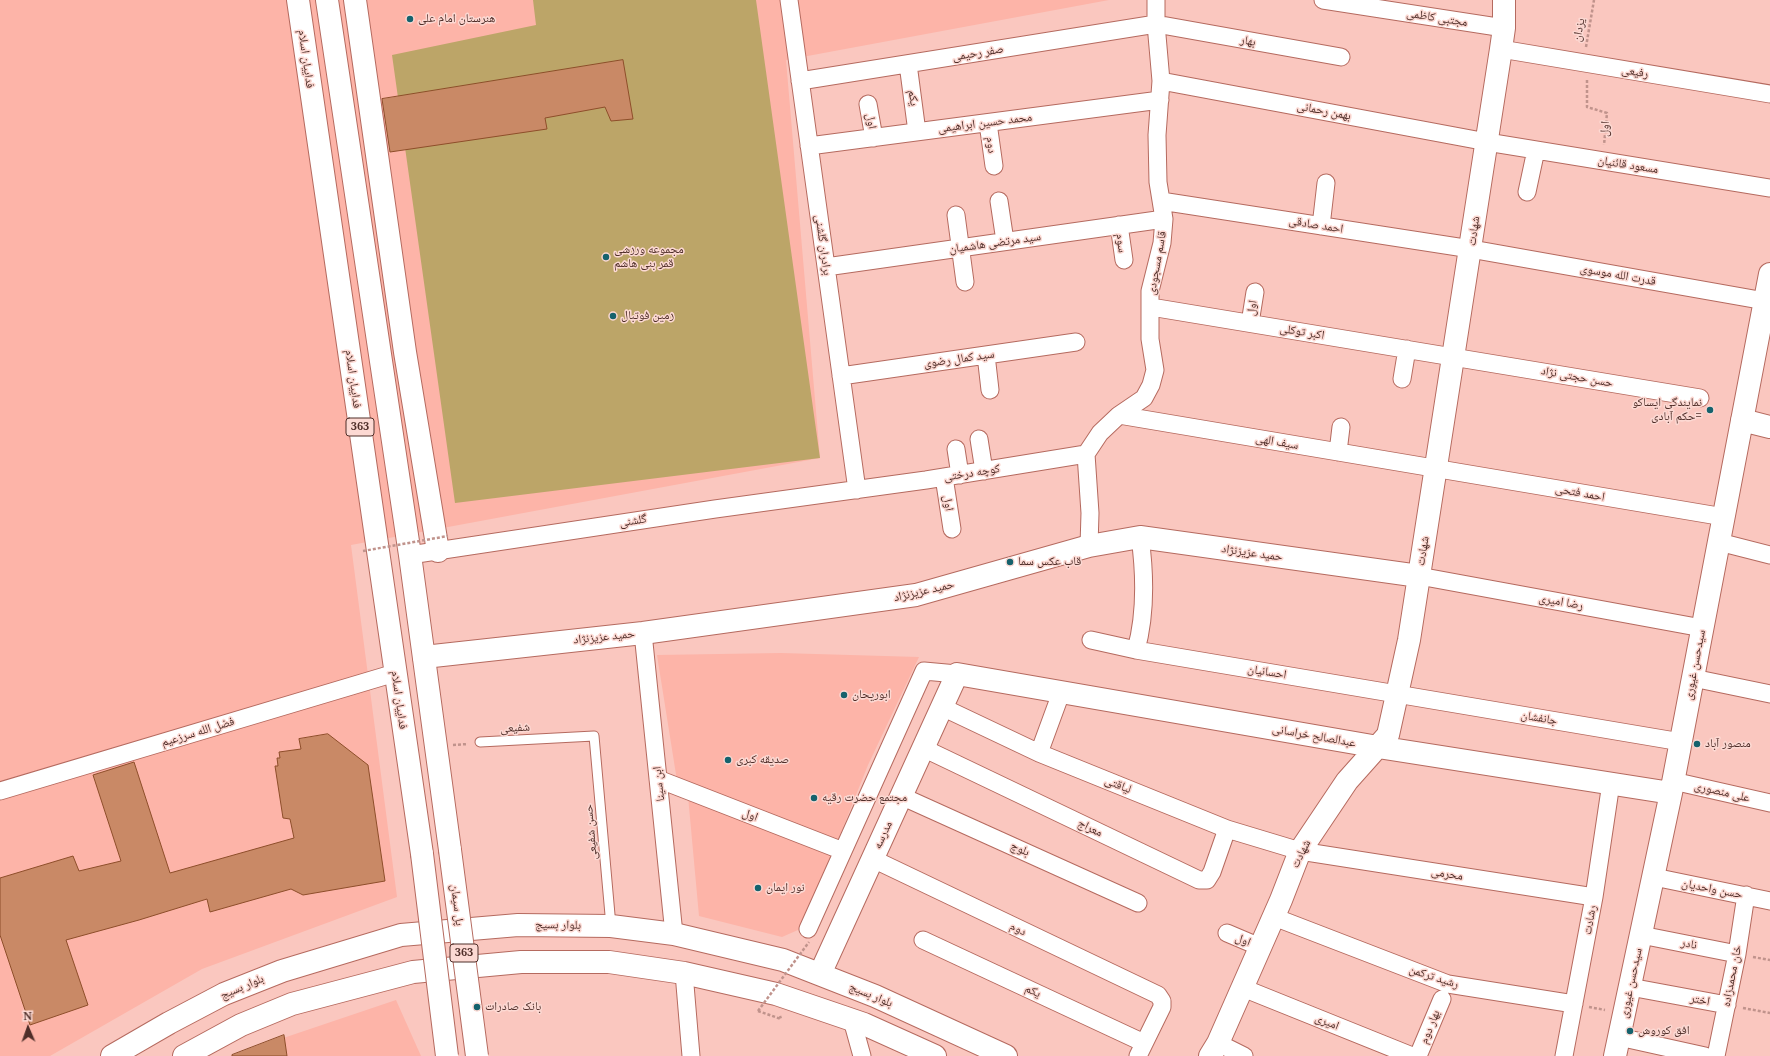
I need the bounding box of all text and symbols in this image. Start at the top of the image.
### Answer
street label: مجتبی کاظمی [1405,6,1469,30]
place label: هنرستان امام علی [418,12,495,26]
marker: هنرستان امام علی [405,14,415,24]
street label: یزدان [1570,17,1588,43]
street label: فداییان اسلام [295,29,317,89]
street label: بهار [1239,33,1257,49]
street label: صفر رحیمی [951,42,1005,64]
street label: رفیعی [1620,63,1650,81]
street label: یکم [905,89,921,107]
street label: بهمن رحمانی [1296,99,1352,123]
street label: محمد حسین ابراهیمی [937,110,1033,136]
street label: اول [863,112,879,130]
street label: اول [1597,121,1613,137]
street label: دوم [983,136,999,154]
street label: مسعود قائنیان [1597,153,1659,177]
street label: برادران گلشنی [812,214,834,276]
street label: احمد صادقی [1288,214,1344,236]
street label: شهادت [1465,215,1483,247]
street label: سید مرتضی هاشمیان [948,229,1042,257]
street label: قاسم مسجودی [1144,230,1170,296]
street label: سوم [1113,232,1129,254]
place label: مجموعه ورزشی قمر بنی هاشم [614,243,684,271]
marker: مجموعه ورزشی قمر بنی هاشم [601,252,611,262]
street label: قدرت الله موسوی [1579,261,1657,289]
street label: اول [1244,299,1260,317]
place label: زمین فوتبال [621,309,674,323]
marker: زمین فوتبال [608,311,618,321]
street label: اکبر توکلی [1279,321,1325,343]
street label: سید کمال رضوی [923,347,995,371]
street label: فداییان اسلام [342,349,364,409]
street label: حسن حجتی نژاد [1540,364,1614,390]
place label: نمایندگی ایساکو حکم آبادی= [1632,396,1702,424]
marker: نمایندگی ایساکو حکم آبادی= [1705,405,1715,415]
road number: 363 [346,418,374,436]
street label: سیف الهی [1254,431,1300,453]
street label: کوچه درختی [943,461,1001,485]
street label: احمد فتحی [1554,482,1606,504]
street label: اول [940,494,956,512]
street label: گلشنی [618,512,648,530]
street label: شهادت [1414,535,1432,567]
street label: حمید عزیزنژاد [1221,542,1283,564]
place label: قاب عکس سما [1018,555,1081,569]
marker: قاب عکس سما [1005,557,1015,567]
street label: حمید عزیزنژاد [892,577,956,605]
street label: رضا امیری [1538,591,1584,613]
street label: حمید عزیزنژاد [573,627,635,647]
street label: سیدحسن غیوری [1681,628,1709,702]
street label: احسانیان [1247,662,1287,682]
street label: فداییان اسلام [388,670,410,730]
place label: ابوریحان [852,688,891,702]
marker: ابوریحان [839,690,849,700]
street label: جانفشان [1520,708,1558,728]
street label: فضل الله سرزعیم [160,714,236,750]
street label: شفیعی [500,720,530,736]
street label: عبدالصالح خراسانی [1271,722,1357,750]
place label: منصور آباد [1705,737,1751,751]
marker: منصور آباد [1692,739,1702,749]
place label: صدیقه کبری [736,753,789,767]
marker: صدیقه کبری [723,755,733,765]
street label: ابن سینا [650,766,668,802]
street label: لیاقتی [1103,773,1133,797]
street label: علی منصوری [1693,779,1751,805]
place label: مجتمع حضرت رقیه [822,791,907,805]
marker: مجتمع حضرت رقیه [809,793,819,803]
street label: حسن شفیعی [581,804,601,860]
street label: اول [740,805,760,825]
street label: معراج [1075,816,1105,840]
street label: مدرسه [870,819,896,851]
street label: شهادت [1288,837,1314,871]
street label: بلوچ [1008,838,1032,860]
street label: محرمی [1430,864,1464,884]
street label: حسن واحدیان [1680,876,1744,902]
place label: نور ایمان [766,881,805,895]
street label: پل سیمان [447,883,467,927]
marker: نور ایمان [753,883,763,893]
street label: رشادت [1580,904,1600,936]
street label: بلوار بسیج [535,917,581,933]
street label: دوم [1007,919,1029,939]
street label: اول [1233,930,1253,950]
street label: نادر [1680,935,1698,953]
road number: 363 [450,944,478,962]
street label: خان محمدزاده [1719,944,1745,1008]
street label: سیدحسن غیوری [1617,946,1645,1020]
street label: رشید ترکمن [1407,962,1461,992]
street label: بلوار بسیج [218,971,266,1003]
street label: بلوار بسیج [847,979,895,1011]
street label: یکم [1023,981,1043,1001]
street label: اختر [1689,991,1711,1009]
place label: بانک صادرات [485,1000,541,1014]
marker: بانک صادرات [472,1002,482,1012]
north arrow [8,1008,48,1048]
text: N [23,1008,32,1023]
street label: بهار دوم [1417,1008,1443,1046]
street label: امیری [1313,1011,1341,1033]
place label: افق کوروش [1638,1024,1690,1038]
marker: افق کوروش [1625,1026,1635,1036]

